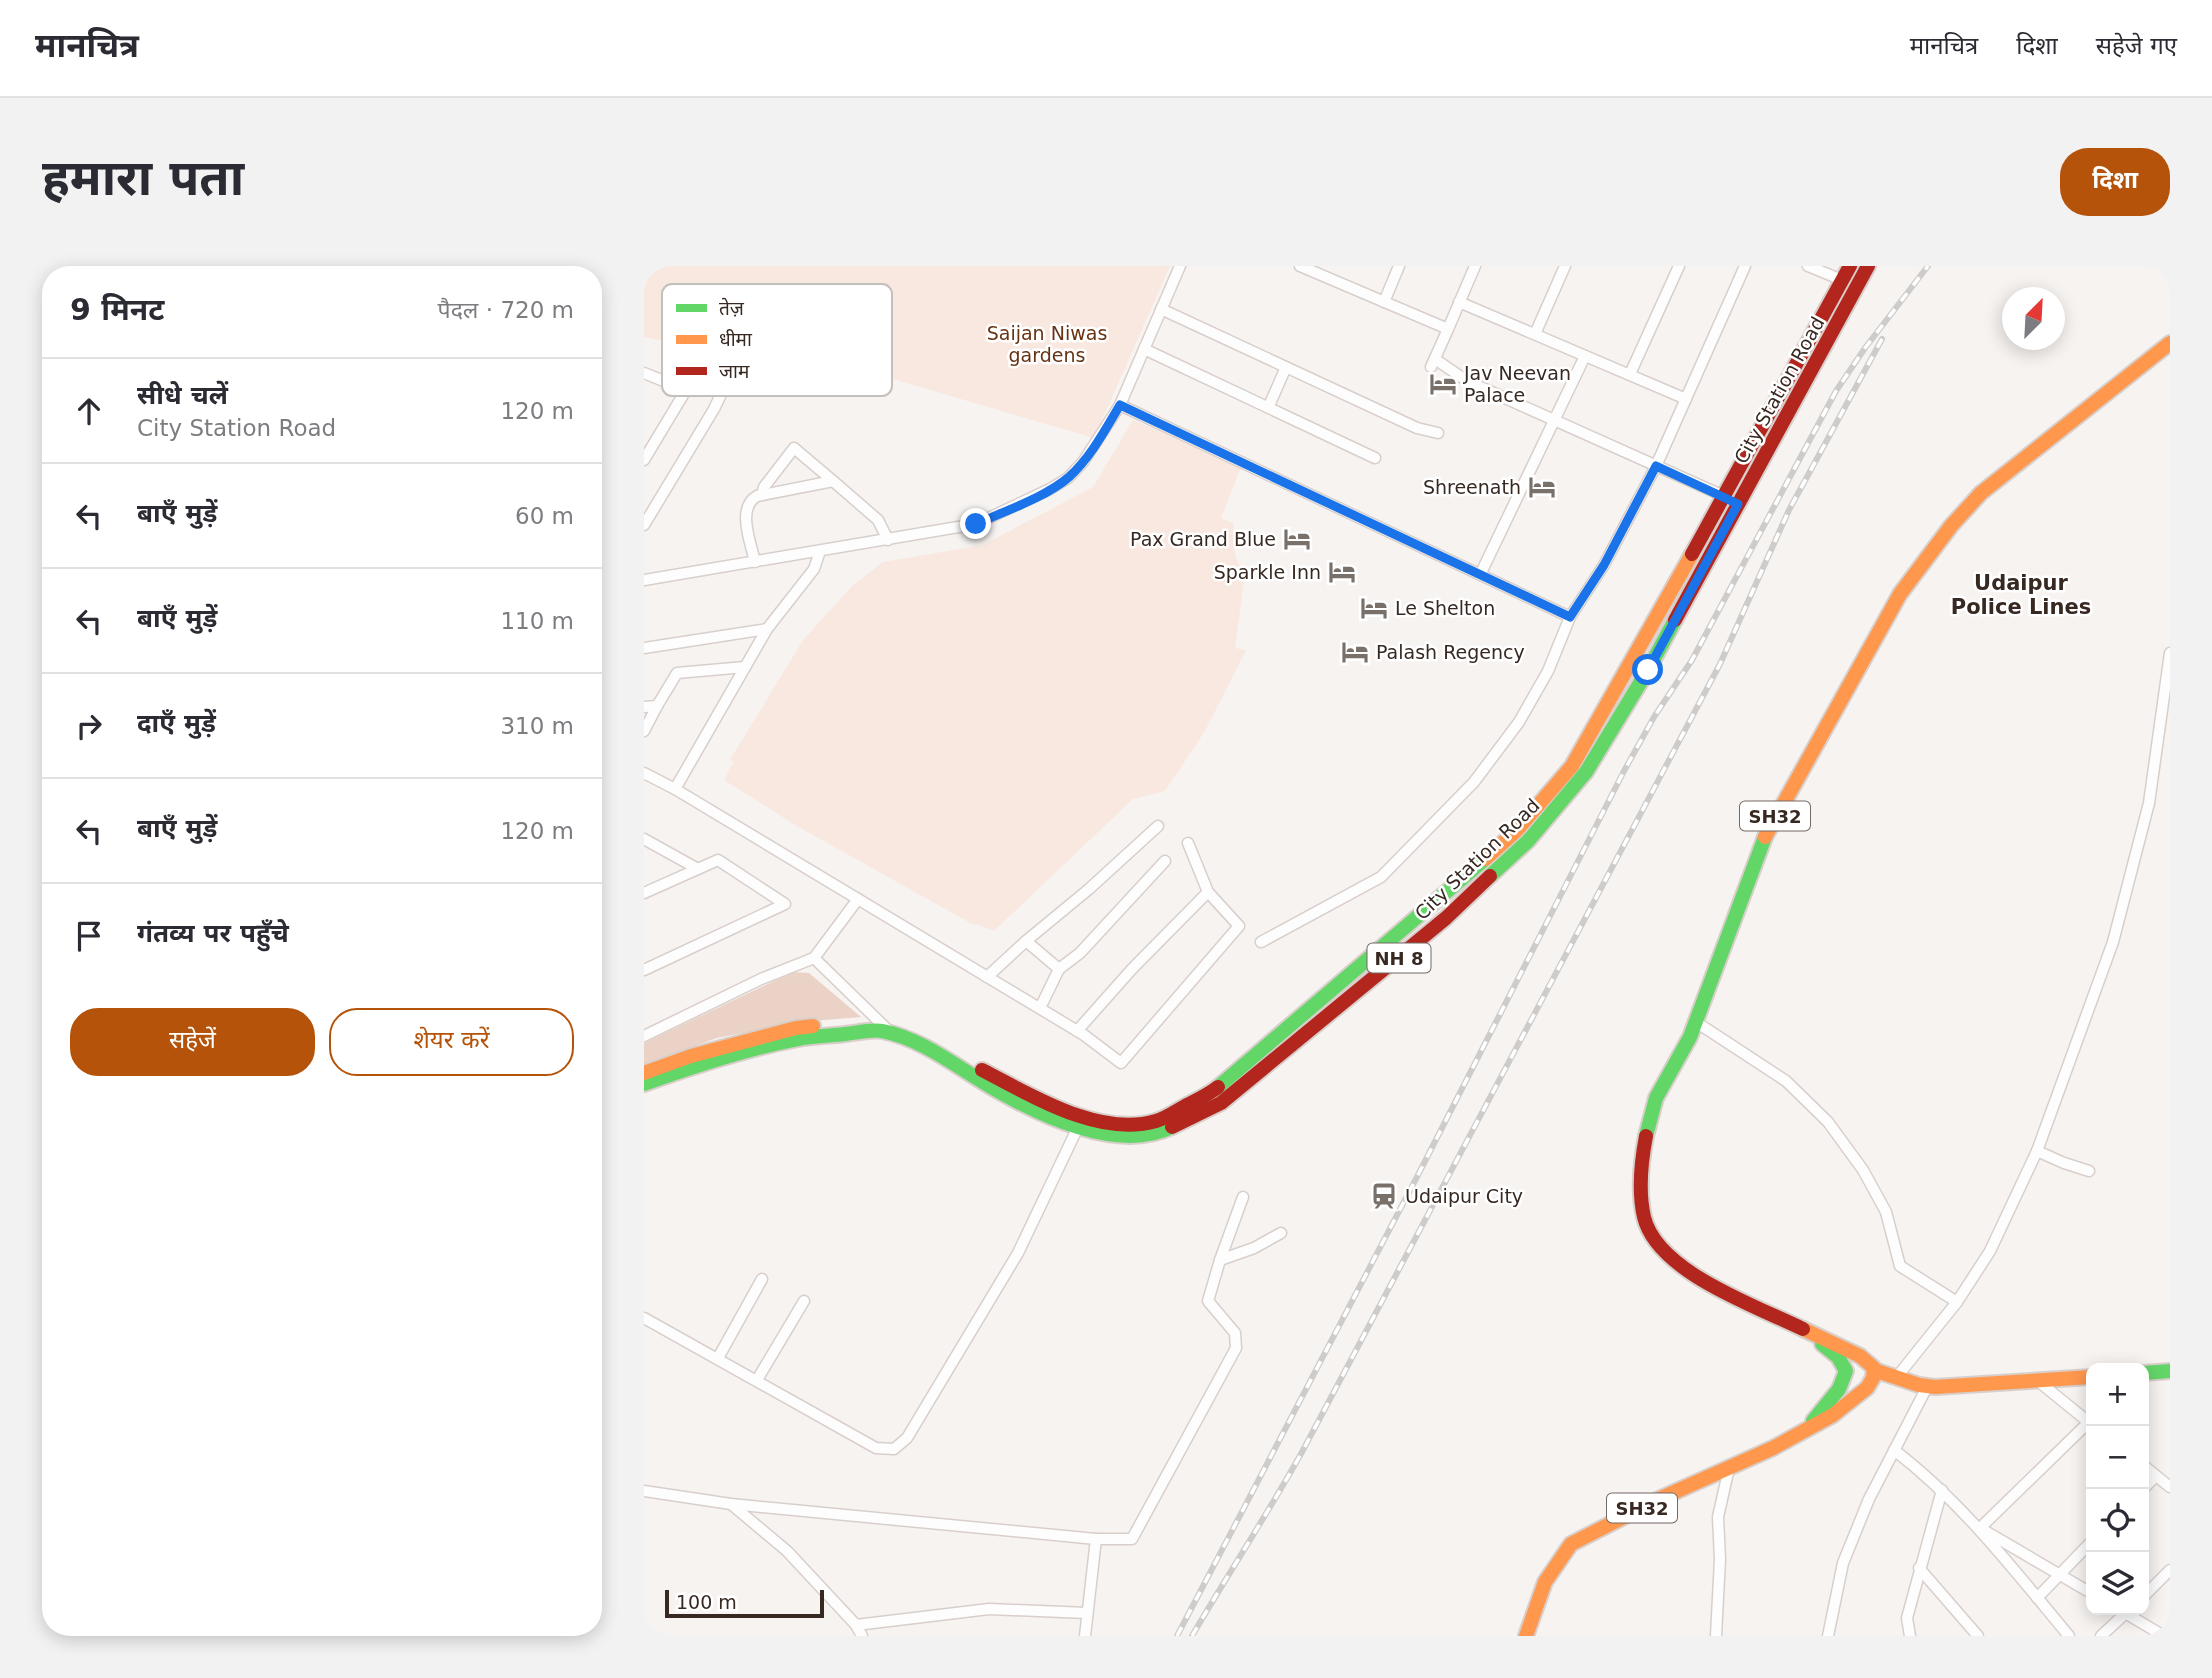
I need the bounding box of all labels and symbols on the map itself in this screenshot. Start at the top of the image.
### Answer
legend [662,284,892,396]
north arrow [2002,287,2065,350]
text: तेज़ [719,297,745,319]
street label: City Station Road [1729,313,1829,467]
park label: Saijan Niwas gardens [987,322,1107,366]
text: धीमा [719,328,753,350]
text: जाम [719,360,750,382]
place label: Jav Neevan Palace [1463,362,1571,406]
hotel icon: Jav Neevan Palace [1428,369,1458,399]
hotel icon: Shreenath [1527,472,1557,502]
place label: Shreenath [1423,476,1521,498]
route end [960,508,991,539]
hotel icon: Pax Grand Blue [1282,524,1312,554]
place label: Pax Grand Blue [1130,528,1276,550]
hotel icon: Sparkle Inn [1327,557,1357,587]
place label: Sparkle Inn [1214,561,1321,583]
district label: Udaipur Police Lines [1951,571,2091,619]
hotel icon: Le Shelton [1359,593,1389,623]
place label: Le Shelton [1395,597,1495,619]
hotel icon: Palash Regency [1340,637,1370,667]
place label: Palash Regency [1376,641,1525,663]
route start [1632,654,1663,685]
street label: City Station Road [1410,794,1544,924]
road number: SH32 [1740,802,1810,830]
road number: NH 8 [1368,944,1430,972]
station icon: Udaipur City [1369,1181,1399,1211]
place label: Udaipur City [1405,1185,1523,1207]
road number: SH32 [1607,1493,1677,1522]
scale bar [665,1587,824,1619]

